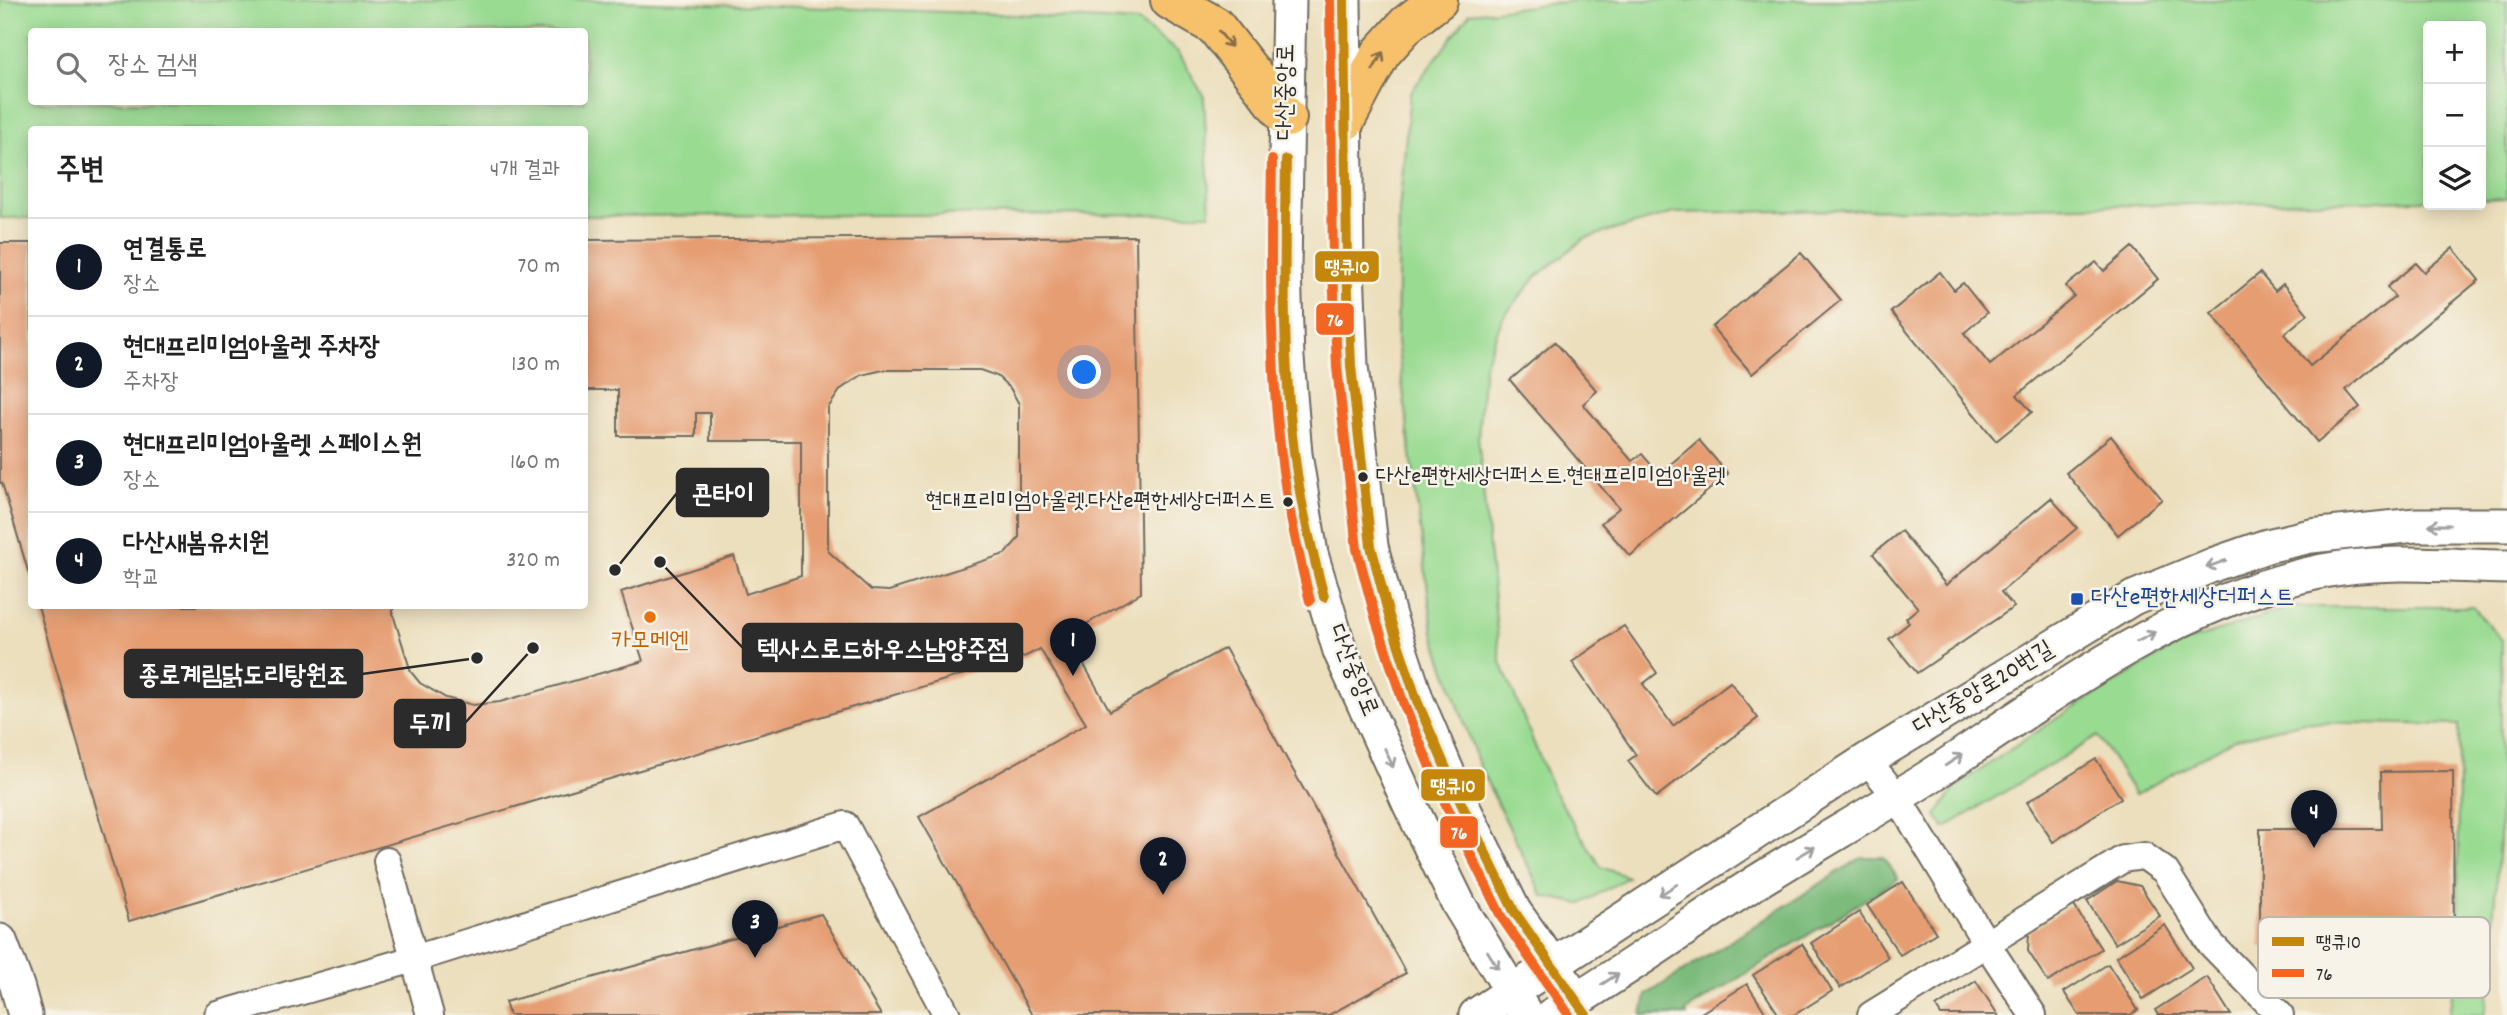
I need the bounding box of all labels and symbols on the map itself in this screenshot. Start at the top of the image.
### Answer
one-way arrow [1218,30,1233,48]
street label: 다산중앙로 [1269,43,1305,141]
one-way arrow [1371,52,1385,72]
line badge: 땡큐10 [1314,250,1380,283]
text: 땡큐10 [1324,256,1370,283]
line badge: 76 [1315,302,1355,336]
text: 76 [1327,309,1343,336]
your location [1067,355,1101,389]
place label: 다산e편한세상더퍼스트.현대프리미엄아울렛 [1376,462,1726,493]
callout: 콘타이 [677,469,768,516]
marker: 다산e편한세상더퍼스트.현대프리미엄아울렛 [1356,470,1370,484]
text: 콘타이 [692,478,754,515]
place label: 현대프리미엄아울렛.다산e편한세상더퍼스트 [925,487,1275,518]
marker: 현대프리미엄아울렛.다산e편한세상더퍼스트 [1281,495,1295,509]
one-way arrow [2428,518,2451,532]
one-way arrow [2205,559,2227,571]
place label: 다산e편한세상더퍼스트 [2091,582,2295,616]
marker: 다산e편한세상더퍼스트 [2069,591,2085,607]
marker: 카모메엔 [642,609,658,625]
pin: 1 [1050,618,1096,676]
street label: 다산중앙로 [1318,620,1386,722]
callout: 텍사스로드하우스남양주점 [743,624,1022,671]
place label: 카모메엔 [611,625,689,659]
one-way arrow [2135,630,2156,643]
text: 텍사스로드하우스남양주점 [757,633,1009,670]
street label: 다산중앙로20번길 [1907,634,2061,744]
callout: 종로계림닭도리탕원조 [125,650,362,697]
text: 종로계림닭도리탕원조 [138,659,348,696]
callout: 두끼 [395,700,465,747]
text: 두끼 [409,708,451,745]
one-way arrow [1383,747,1396,768]
one-way arrow [1944,752,1964,766]
line badge: 땡큐10 [1420,768,1486,802]
text: 땡큐10 [1430,775,1476,802]
pin: 4 [2291,790,2337,848]
line badge: 76 [1439,815,1479,849]
text: 76 [1451,822,1467,849]
pin: 2 [1140,837,1186,895]
one-way arrow [1796,845,1816,859]
one-way arrow [1658,883,1678,897]
pin: 3 [732,900,778,958]
legend [2258,917,2490,998]
text: 땡큐10 [2316,931,2361,958]
one-way arrow [1485,950,1500,969]
text: 76 [2316,963,2333,990]
one-way arrow [1599,971,1619,985]

